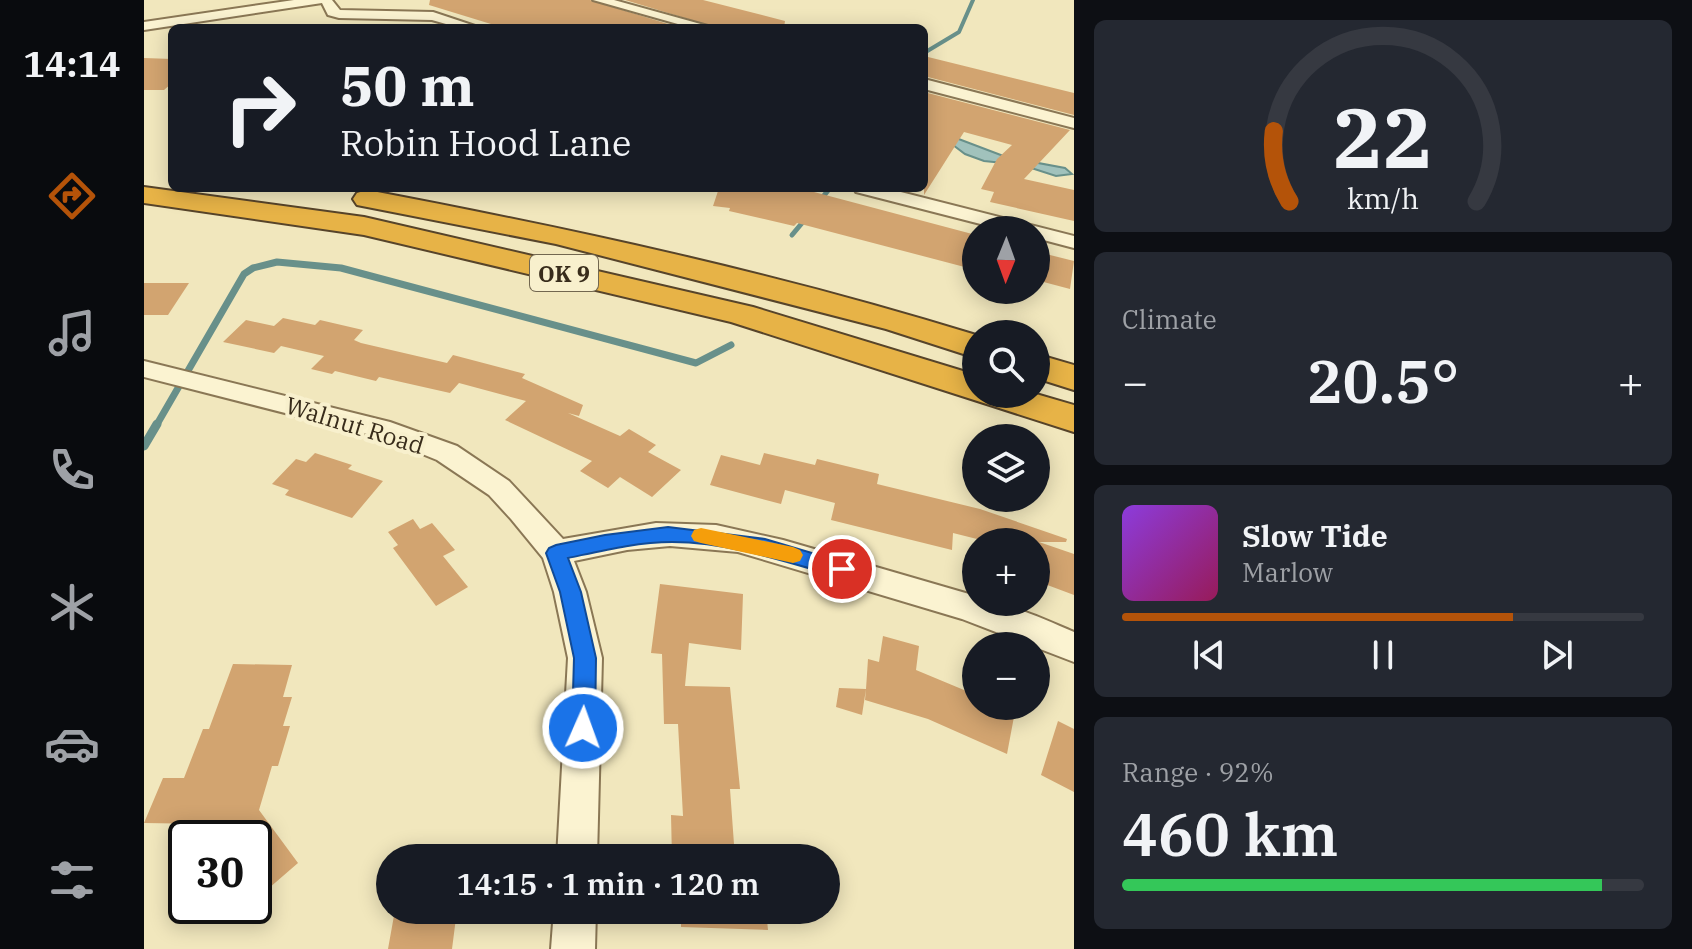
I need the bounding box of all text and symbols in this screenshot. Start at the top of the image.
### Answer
text: 14:14 [23,40,121,87]
text: 50 m [340,49,475,121]
icon: right [208,56,312,160]
text: 22 [1333,83,1433,191]
text: Robin Hood Lane [340,119,631,166]
icon: directions [44,168,100,224]
text: km/h [1347,180,1419,217]
north arrow [962,216,1050,304]
map controls [962,216,1050,720]
road number: OK 9 [530,255,598,291]
text: Climate [1122,302,1217,336]
icon: music [44,305,100,361]
button: search [962,320,1050,408]
text: 20.5° [1307,341,1459,420]
text: − [1122,353,1148,410]
text: + [1618,353,1644,410]
street label: Walnut Road [282,389,428,461]
button: layers [962,424,1050,512]
icon: phone [44,442,100,498]
text: Slow Tide [1242,516,1388,555]
button: + [962,528,1050,616]
pin [808,535,876,603]
icon: arrive [820,547,864,591]
text: Marlow [1242,555,1333,589]
icon: climate [44,579,100,635]
button: − [962,632,1050,720]
icon: previous [1187,633,1231,677]
icon: pause [1361,633,1405,677]
icon: next [1535,633,1579,677]
position arrow [541,686,625,770]
icon: car [44,716,100,772]
text: Range · 92% [1122,755,1274,789]
text: 460 km [1122,794,1338,873]
speed limit sign: 30 [168,820,272,924]
icon: filters [44,852,100,908]
text: 14:15 · 1 min · 120 m [457,864,759,903]

